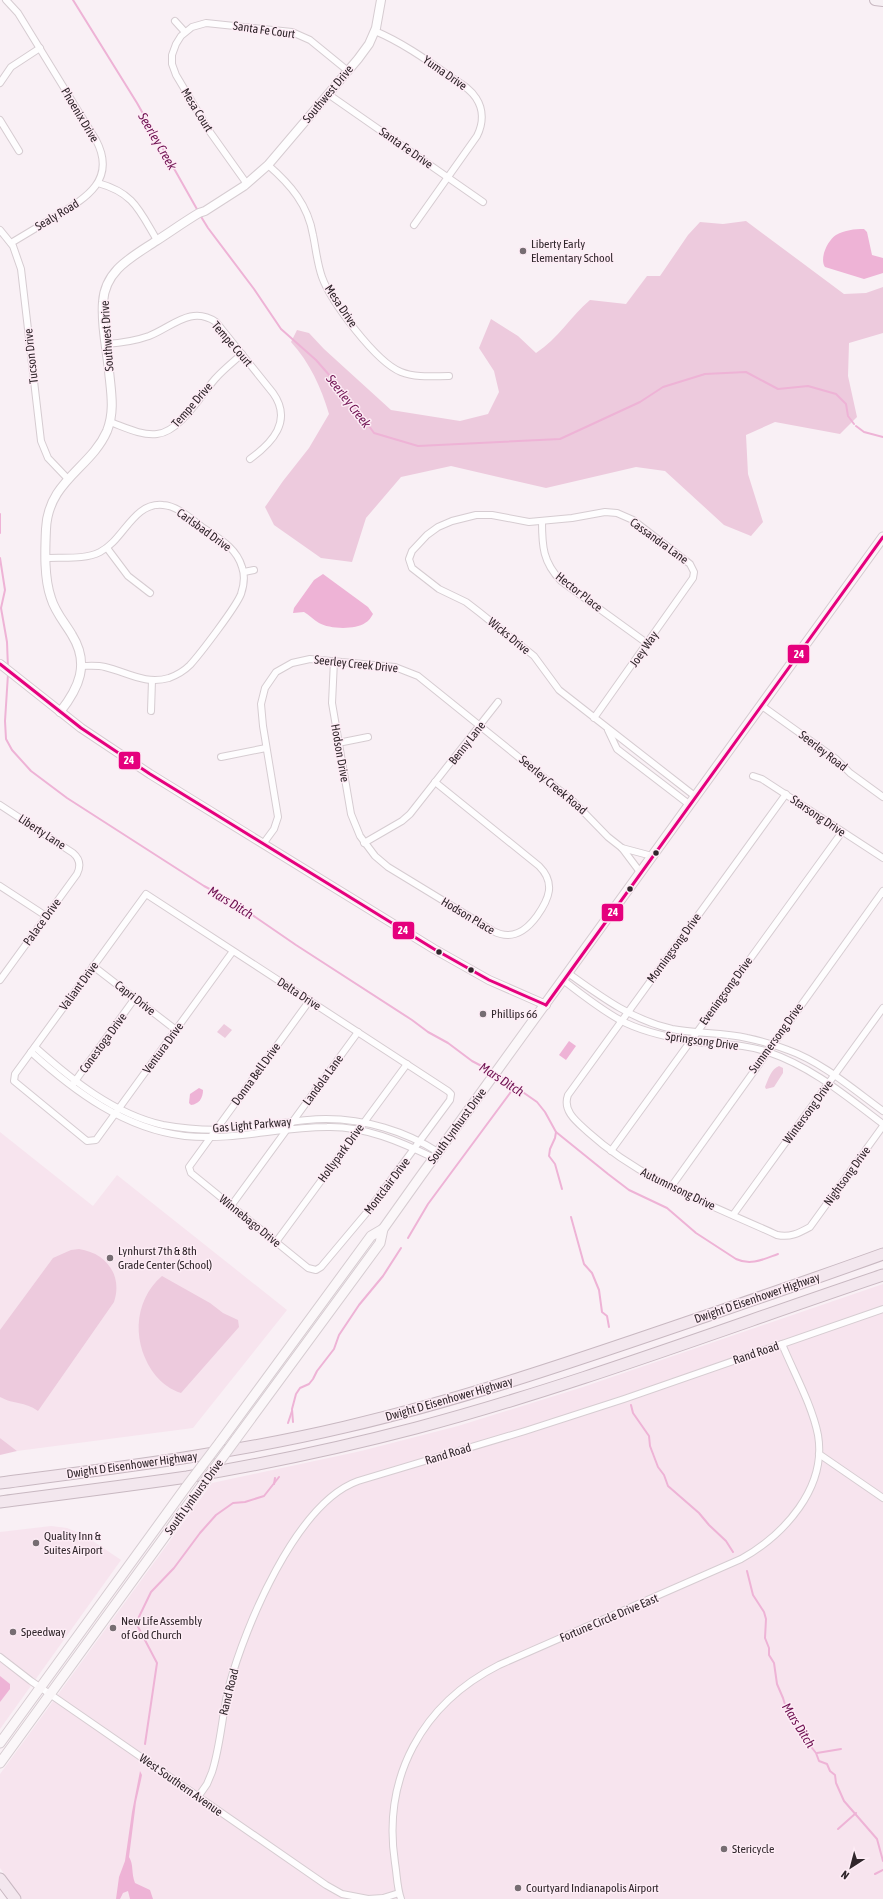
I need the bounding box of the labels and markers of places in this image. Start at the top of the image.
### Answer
place label: Liberty Early Elementary School [531,237,614,265]
marker: Liberty Early Elementary School [518,246,528,256]
unlabelled marker [651,848,661,858]
unlabelled marker [625,884,635,894]
unlabelled marker [434,947,444,957]
unlabelled marker [466,965,476,975]
place label: Phillips 66 [491,1007,538,1021]
marker: Phillips 66 [478,1009,488,1019]
place label: Lynhurst 7th & 8th Grade Center (School) [118,1244,212,1272]
marker: Lynhurst 7th & 8th Grade Center (School) [105,1253,115,1263]
place label: Quality Inn & Suites Airport [44,1529,103,1557]
marker: Quality Inn & Suites Airport [31,1538,41,1548]
place label: New Life Assembly of God Church [121,1614,202,1642]
marker: New Life Assembly of God Church [108,1623,118,1633]
place label: Speedway [21,1625,66,1639]
marker: Speedway [8,1627,18,1637]
place label: Stericycle [732,1842,774,1856]
marker: Stericycle [719,1844,729,1854]
place label: Courtyard Indianapolis Airport [526,1881,659,1895]
marker: Courtyard Indianapolis Airport [513,1883,523,1893]

